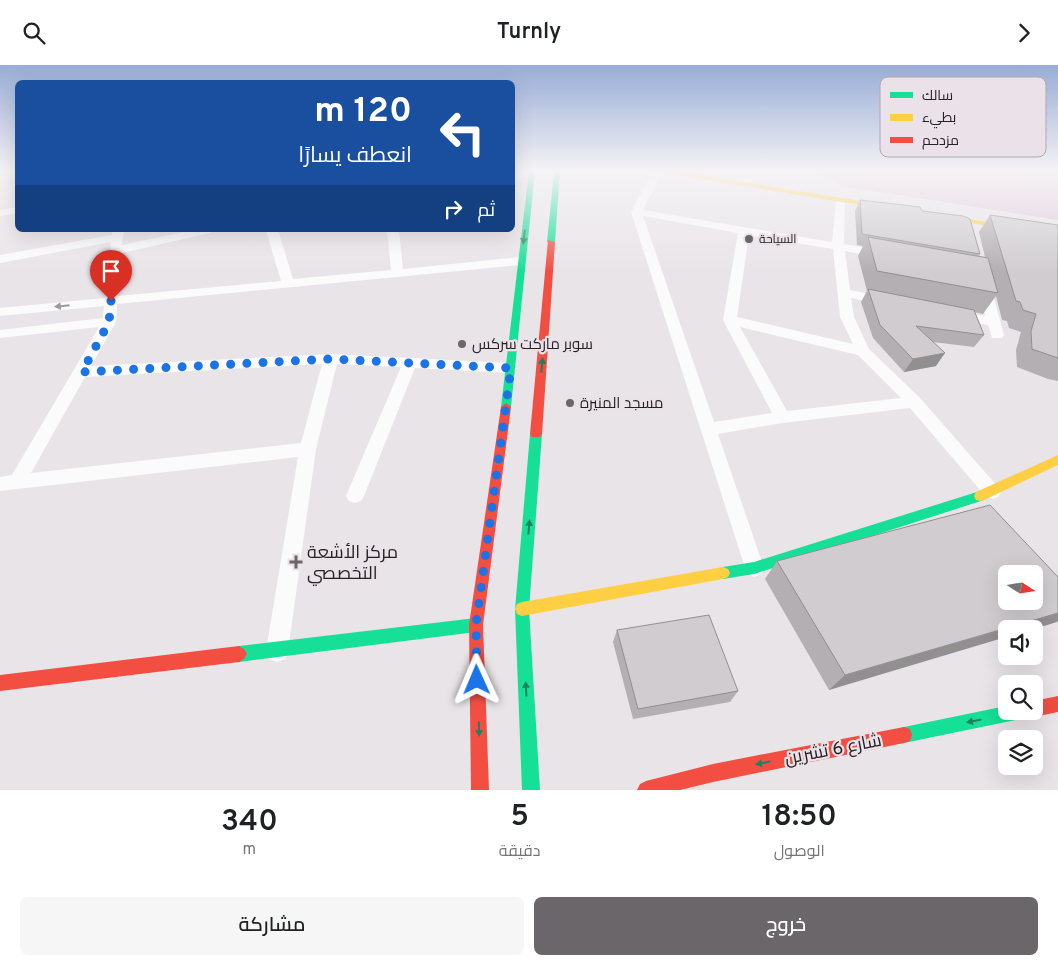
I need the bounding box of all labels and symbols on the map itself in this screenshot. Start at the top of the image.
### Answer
legend [880,77,1046,157]
text: سالك [922,88,953,105]
text: بطيء [922,110,956,129]
text: مزدحم [922,133,959,150]
one-way arrow [520,229,528,245]
place label: السياحة [759,232,797,248]
marker: السياحة [743,233,755,245]
pin [90,250,132,301]
one-way arrow [54,302,70,310]
place label: سوبر ماركت سركس [472,336,593,355]
marker: سوبر ماركت سركس [456,338,468,350]
one-way arrow [538,356,546,372]
place label: مسجد المنيرة [580,395,664,414]
marker: مسجد المنيرة [564,397,576,409]
one-way arrow [525,518,533,534]
place label: مركز الأشعة التخصصي [307,542,398,586]
marker: مركز الأشعة التخصصي [289,555,303,569]
north arrow [998,565,1042,610]
position arrow [450,653,502,705]
one-way arrow [521,681,529,697]
one-way arrow [965,717,981,725]
one-way arrow [475,721,483,737]
street label: شارع 6 تشرين [783,730,884,771]
one-way arrow [755,759,770,767]

